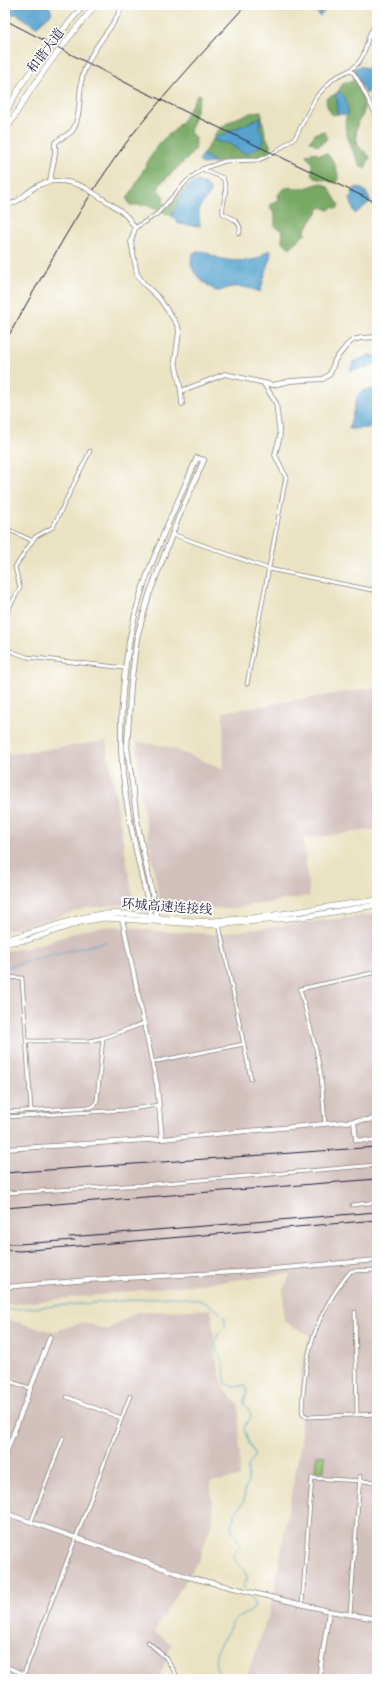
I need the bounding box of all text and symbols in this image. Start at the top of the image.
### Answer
street label: 和谐大道 [24,25,67,76]
street label: 环城高速连接线 [121,896,213,917]

